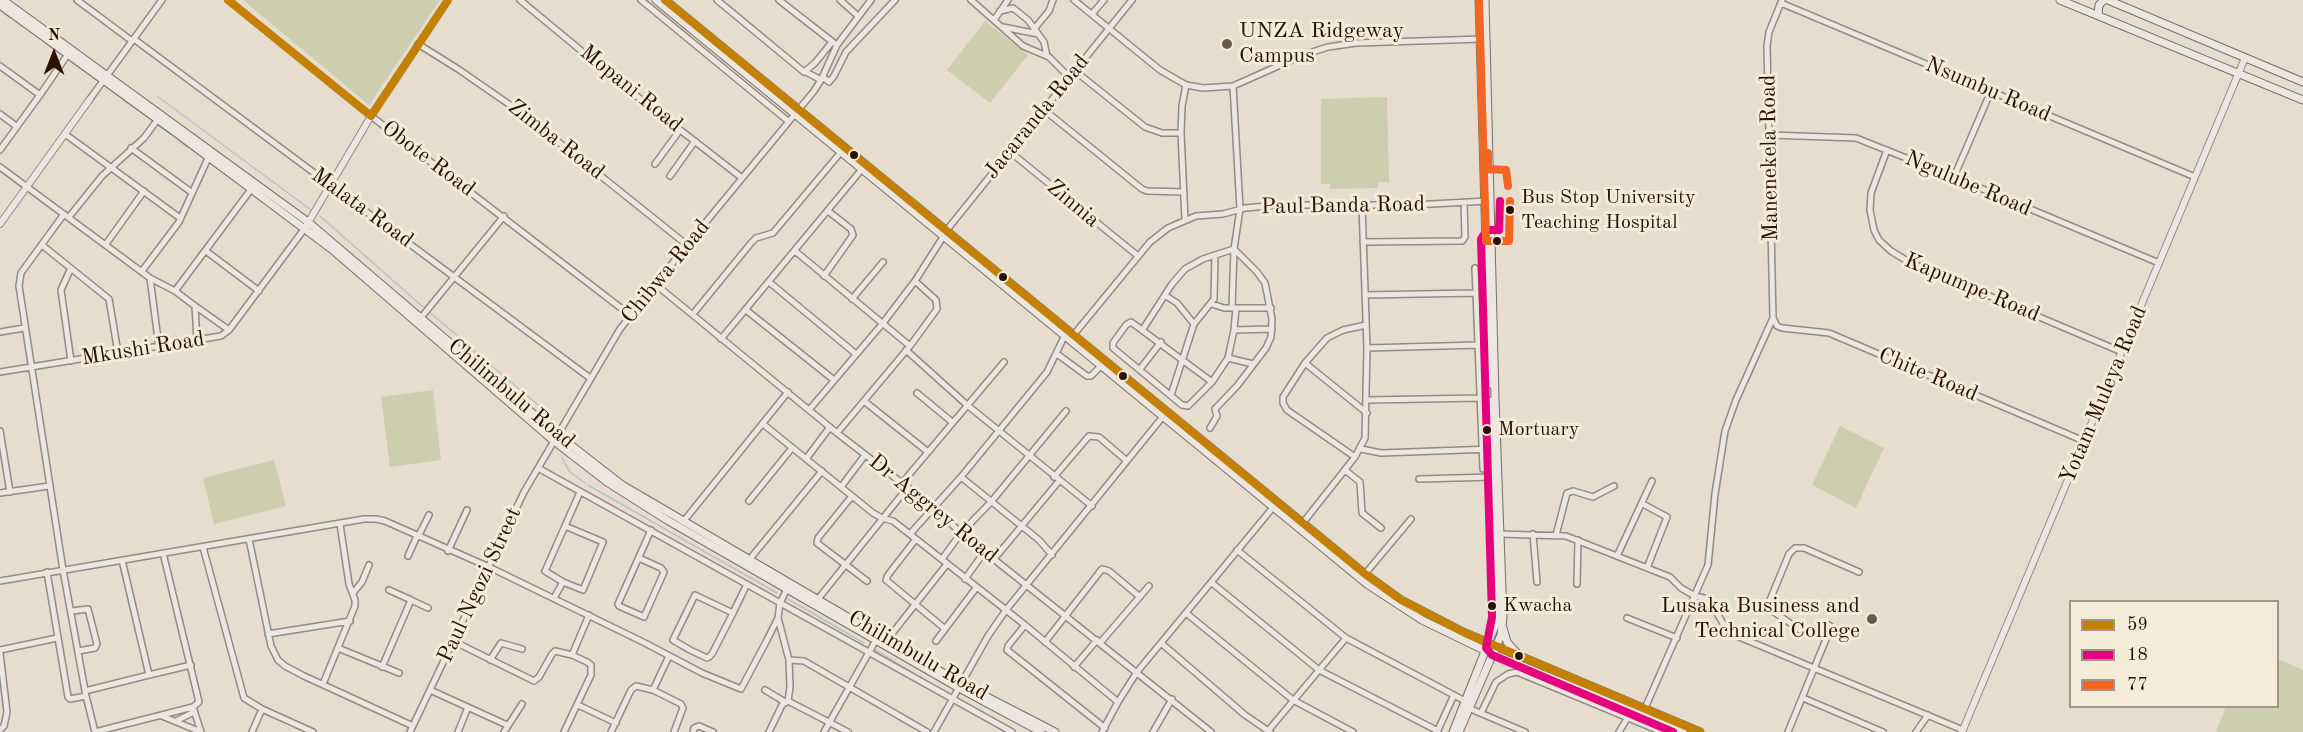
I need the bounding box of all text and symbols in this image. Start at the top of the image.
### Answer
place label: UNZA Ridgeway Campus [1239,18,1404,70]
north arrow [24,24,84,84]
text: N [48,28,60,44]
marker: UNZA Ridgeway Campus [1220,37,1234,51]
street label: Mopani Road [574,40,688,138]
street label: Jacaranda Road [979,49,1095,185]
street label: Nsumbu Road [1921,52,2055,128]
street label: Manenekela Road [1755,74,1785,242]
street label: Zimba Road [503,94,609,186]
street label: Obote Road [376,115,480,203]
street label: Ngulube Road [1901,146,2035,222]
unlabelled marker [848,149,860,161]
street label: Malata Road [306,162,418,254]
street label: Zinnia [1041,174,1105,234]
place label: Bus Stop University Teaching Hospital [1521,186,1696,233]
street label: Paul Banda Road [1261,191,1425,221]
marker: Bus Stop University Teaching Hospital [1504,204,1516,216]
street label: Chibwa Road [616,215,716,329]
unlabelled marker [1491,235,1503,247]
street label: Kapumpe Road [1900,248,2044,328]
unlabelled marker [997,271,1009,283]
street label: Yotam Muleya Road [2055,302,2153,488]
street label: Mkushi Road [80,326,206,372]
street label: Chilimbulu Road [442,333,580,455]
street label: Chite Road [1874,342,1982,408]
unlabelled marker [1117,370,1129,382]
place label: Mortuary [1498,418,1579,442]
marker: Mortuary [1481,424,1493,436]
street label: Dr Aggrey Road [863,449,1003,569]
street label: Paul Ngozi Street [432,503,528,667]
place label: Lusaka Business and Technical College [1661,593,1860,644]
place label: Kwacha [1503,594,1572,618]
marker: Kwacha [1486,600,1498,612]
legend [2069,600,2279,708]
street label: Chilimbulu Road [843,605,993,707]
marker: Lusaka Business and Technical College [1865,612,1879,626]
text: 59 [2127,616,2148,634]
text: 18 [2127,646,2148,664]
unlabelled marker [1513,650,1525,662]
text: 77 [2127,676,2148,694]

